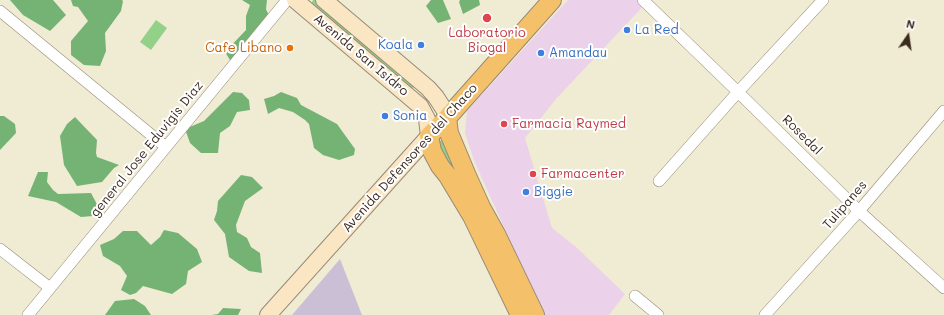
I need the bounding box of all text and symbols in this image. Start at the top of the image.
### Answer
street label: Avenida San Isidro [310,11,412,99]
marker: Laboratorio Biogal [481,12,493,24]
north arrow [888,16,928,56]
text: N [905,16,917,32]
place label: La Red [635,22,679,38]
place label: Laboratorio Biogal [448,25,526,56]
marker: La Red [622,25,632,35]
place label: Koala [378,37,413,53]
place label: Cafe Libano [205,40,282,56]
marker: Koala [416,40,426,50]
marker: Cafe Libano [285,43,295,53]
place label: Amandau [549,45,607,61]
marker: Amandau [536,48,546,58]
street label: general Jose Eduvigis Diaz [87,78,207,220]
street label: Avenida Defensores del Chaco [339,81,481,235]
place label: Sonia [393,108,427,124]
marker: Sonia [380,111,390,121]
street label: Rosedal [779,112,825,158]
place label: Farmacia Raymed [512,116,626,132]
marker: Farmacia Raymed [499,119,509,129]
place label: Farmacenter [541,166,625,182]
marker: Farmacenter [528,169,538,179]
street label: Tulipanes [820,178,870,232]
place label: Biggie [534,184,573,200]
marker: Biggie [521,187,531,197]

